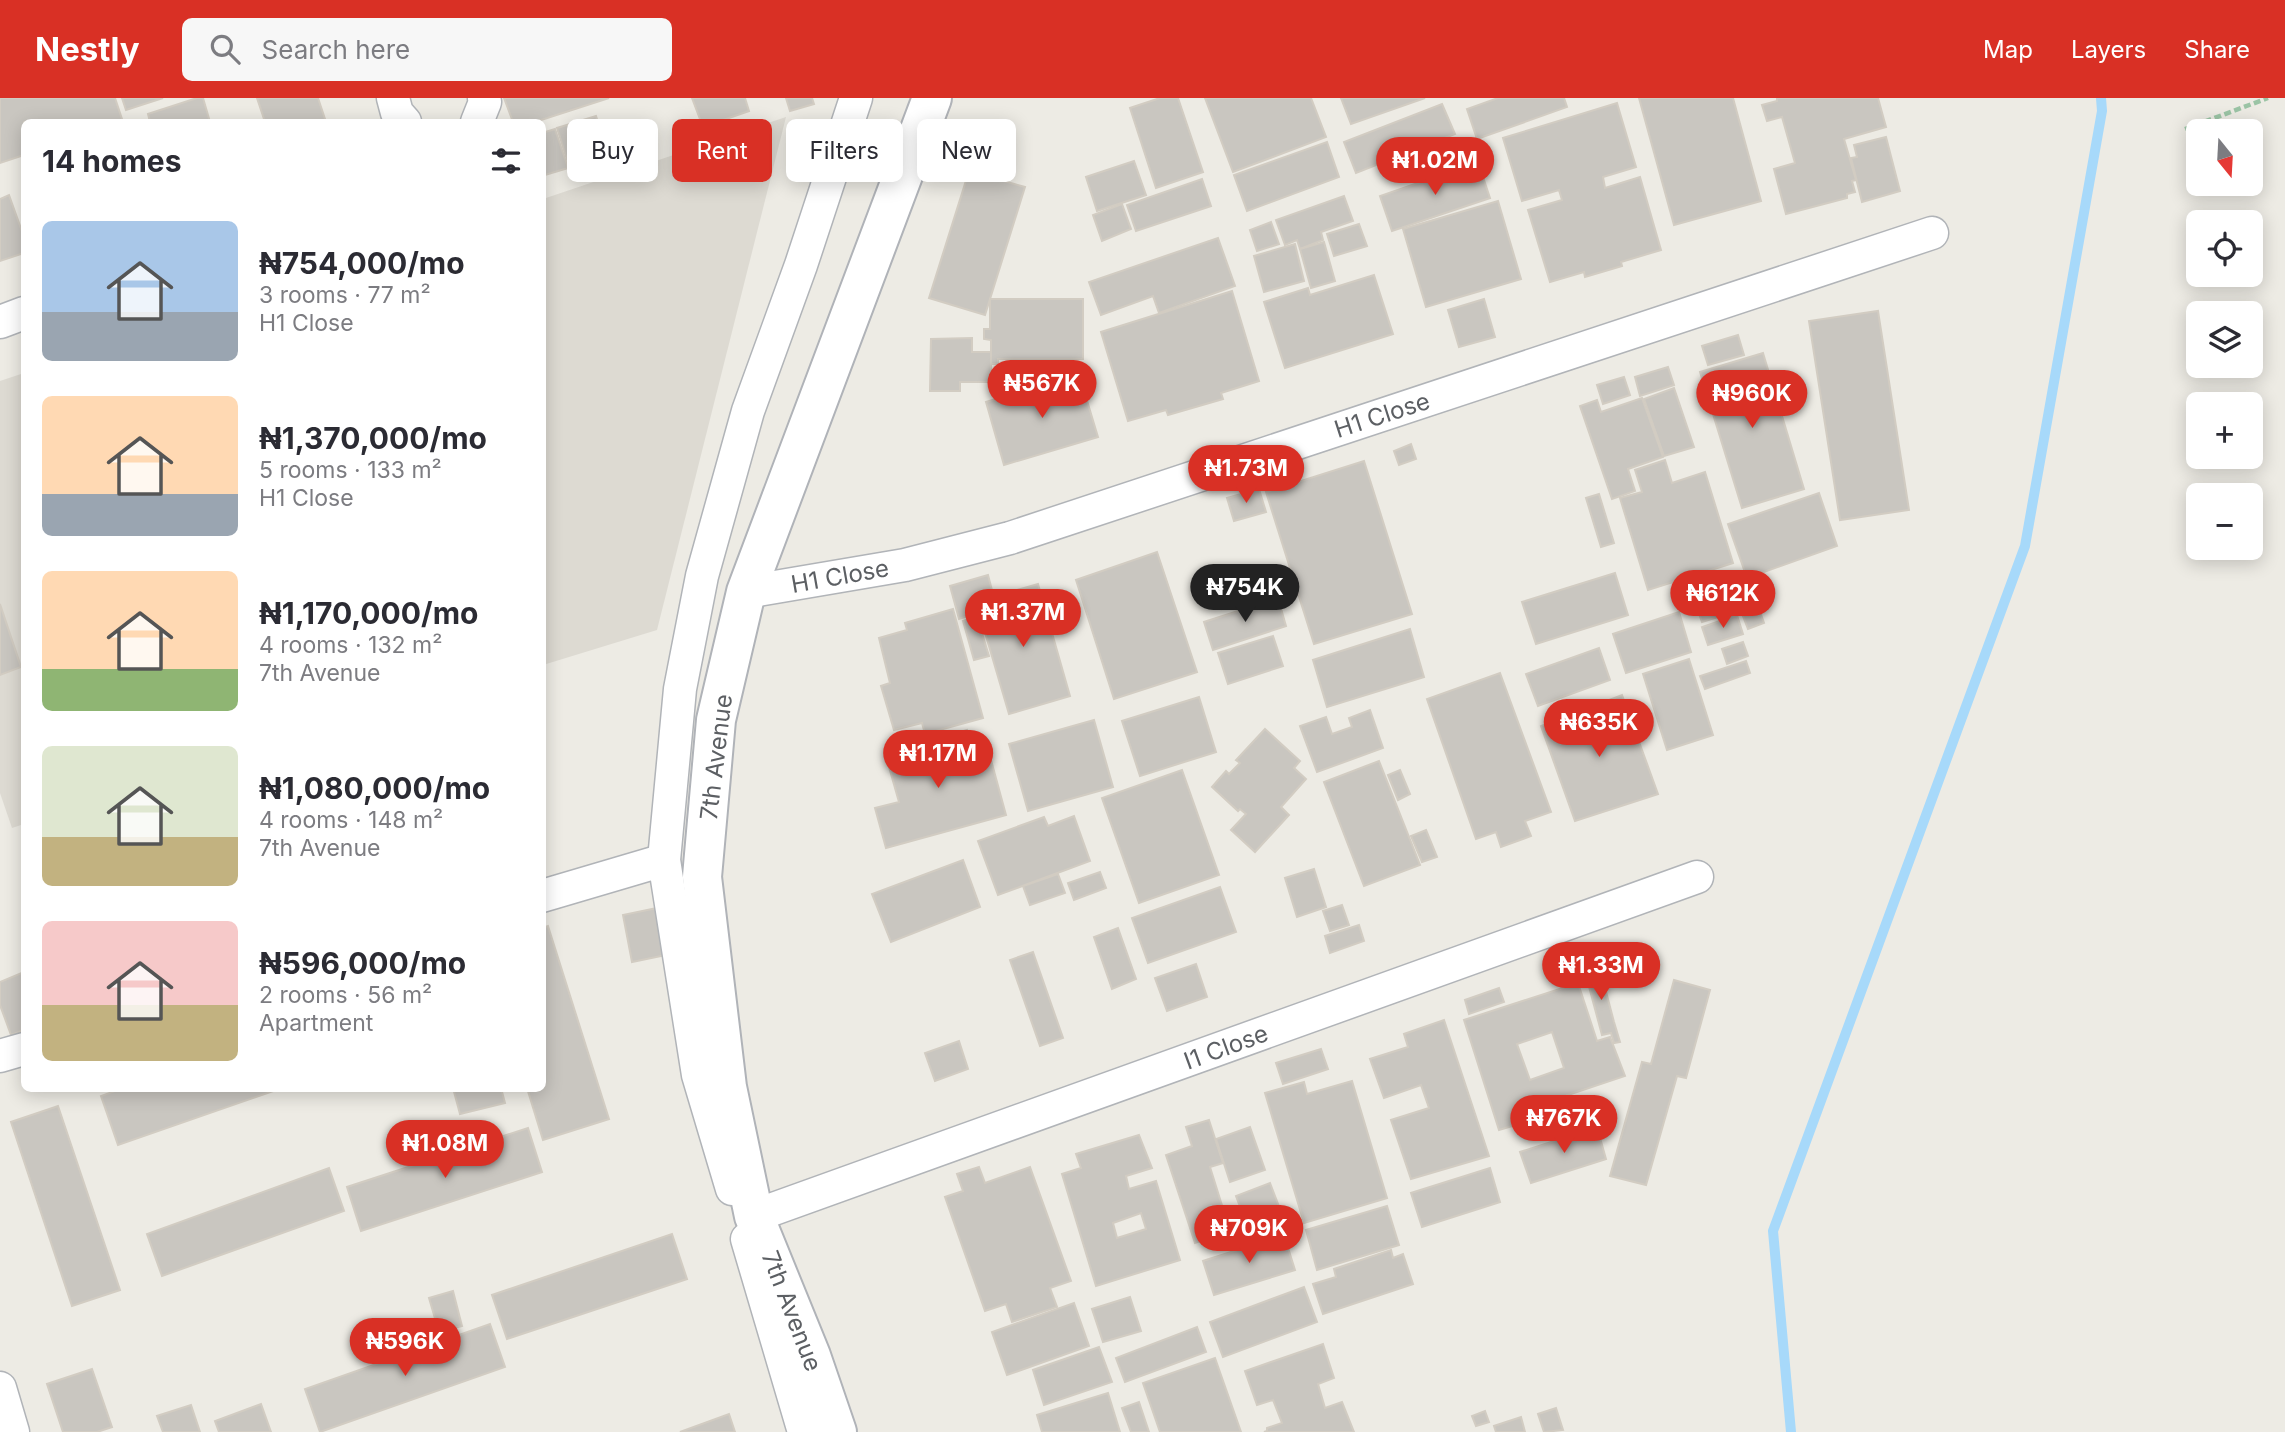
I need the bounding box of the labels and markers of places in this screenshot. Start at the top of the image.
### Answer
pin: ₦1.02M [1378,138,1492,197]
pin: ₦567K [993,360,1091,420]
pin: ₦960K [1703,370,1801,430]
pin: ₦1.73M [1189,446,1303,505]
pin: ₦754K [1196,564,1294,624]
pin: ₦612K [1674,570,1772,630]
pin: ₦1.37M [966,589,1080,649]
pin: ₦635K [1550,700,1648,759]
pin: ₦1.17M [881,730,995,790]
pin: ₦1.33M [1544,942,1658,1002]
pin: ₦767K [1515,1096,1613,1155]
pin: ₦1.08M [388,1121,502,1180]
pin: ₦709K [1200,1206,1298,1265]
pin: ₦596K [356,1318,454,1378]

